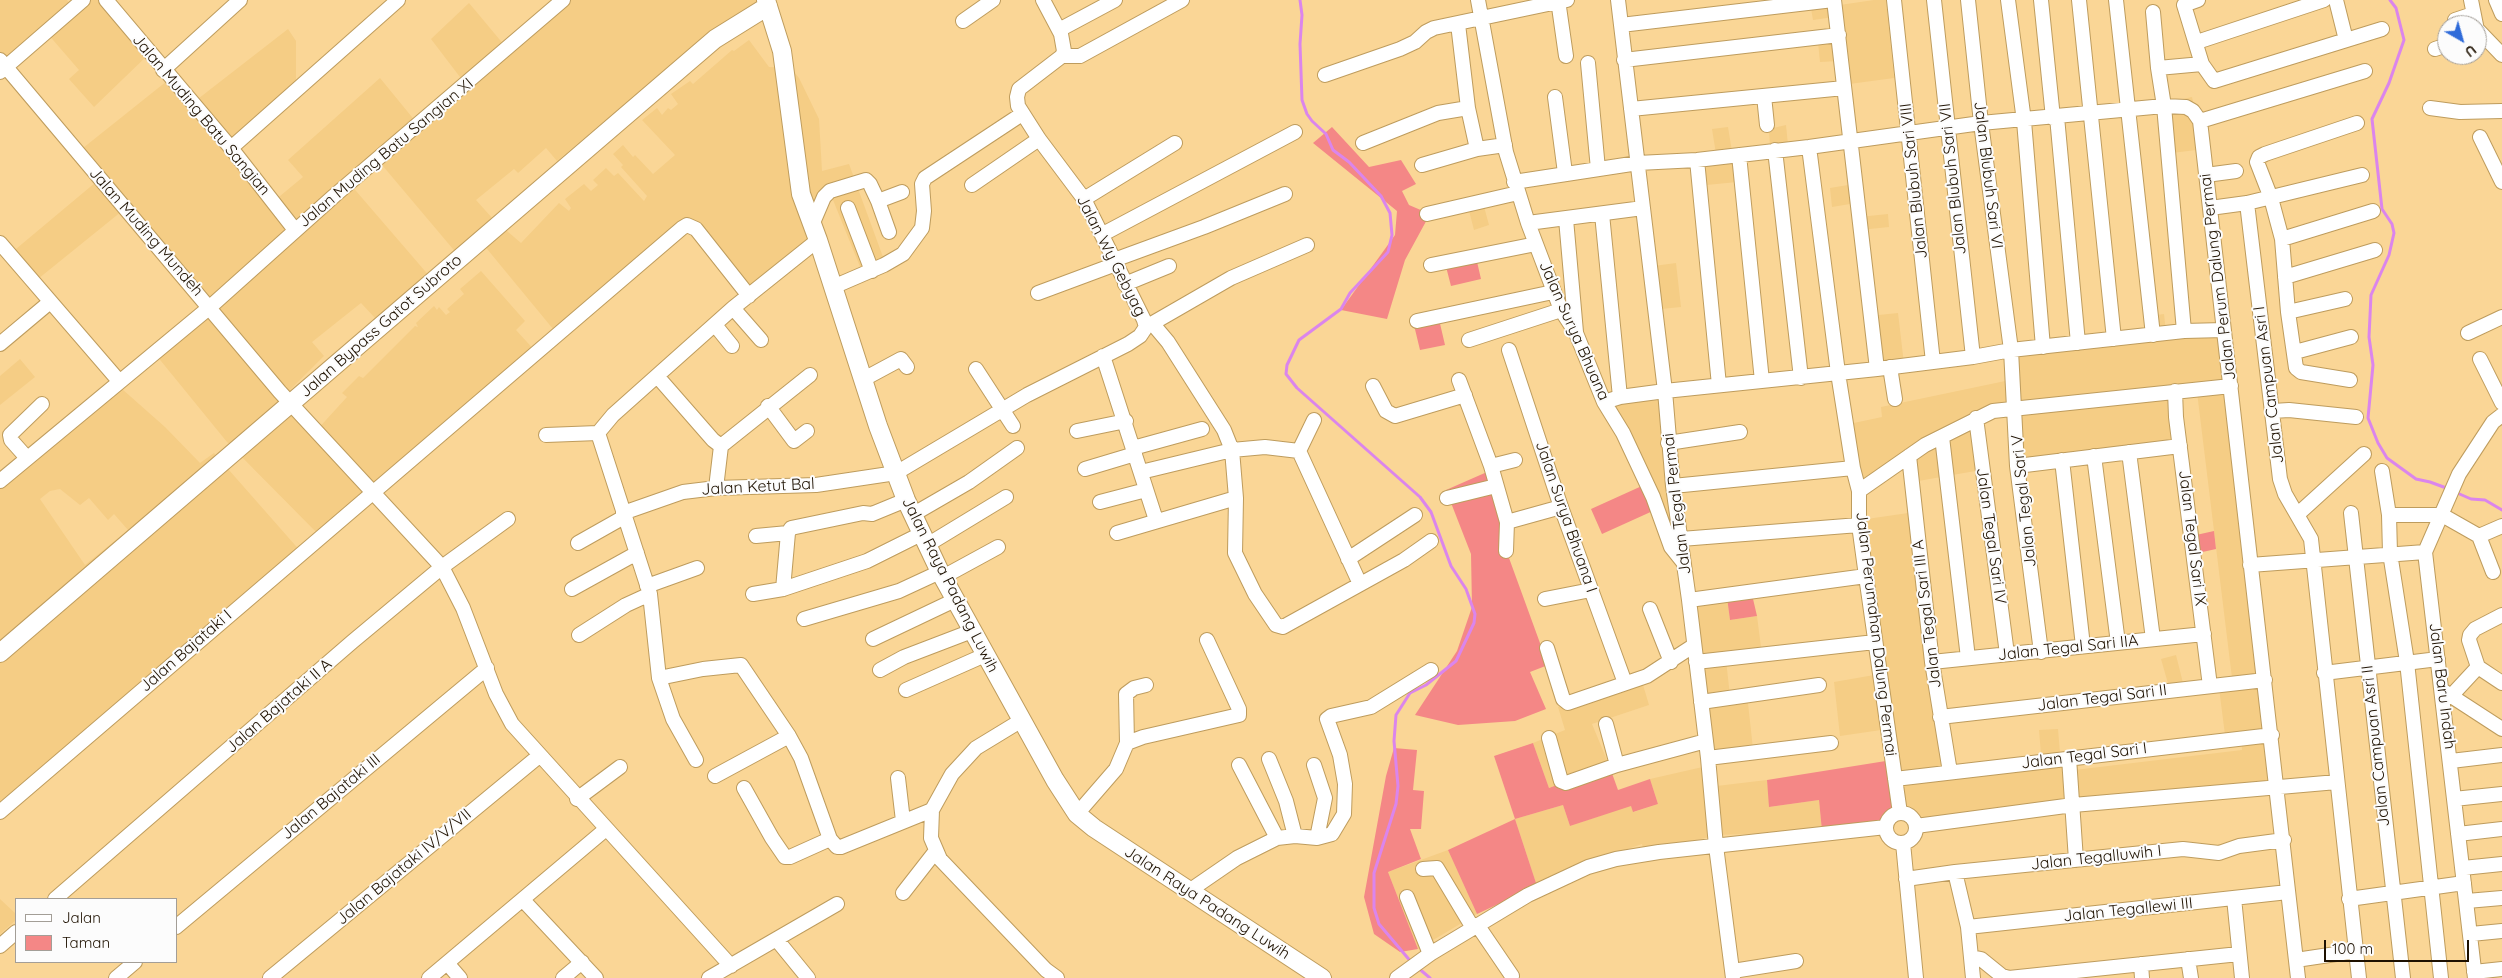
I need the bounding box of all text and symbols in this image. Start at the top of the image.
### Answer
north arrow [2437,15,2487,65]
street label: Jalan Muding Batu Sangian [128,31,274,199]
text: U [2461,41,2480,61]
street label: Jalan Muding Batu Sangian XI [295,74,477,232]
street label: Jalan Blubuh Sari VI [1969,100,2007,250]
street label: Jalan Blubuh Sari VIII [1896,102,1932,260]
street label: Jalan Blubuh Sari VII [1935,102,1971,256]
street label: Jalan Muding Mundeh [85,164,207,300]
street label: Jalan Perum Dalung Permai [2196,172,2240,382]
street label: Jalan Wy Gebyag [1072,192,1150,320]
street label: Jalan Bypass Gatot Subroto [296,250,466,402]
street label: Jalan Surya Bhuana [1535,258,1613,404]
street label: Jalan Campuan Asri I [2250,305,2288,465]
street label: Jalan Tegal Permai [1659,432,1695,576]
street label: Jalan Tegal Sari V [2007,434,2041,568]
street label: Jalan Surya Bhuana I [1531,439,1601,595]
street label: Jalan Tegal Sari IV [1972,467,2010,605]
street label: Jalan Tegal Sari IX [2174,469,2210,607]
street label: Jalan Ketut Bal [701,474,815,500]
street label: Jalan Raya Padang Luwih [897,494,1003,676]
street label: Jalan Perumahan Dalung Permai [1851,511,1901,757]
street label: Jalan Tegal Sari III A [1908,539,1946,689]
street label: Jalan Bajataki I [136,606,236,696]
street label: Jalan Baru Indah [2425,622,2459,750]
street label: Jalan Tegal Sari IIA [1997,631,2139,665]
street label: Jalan Bajataki II A [222,655,336,757]
street label: Jalan Campuan Asri II [2358,664,2394,828]
street label: Jalan Tegal Sari II [2036,680,2168,716]
street label: Jalan Tegal Sari I [2020,739,2148,773]
street label: Jalan Bajataki III [278,750,384,844]
street label: Jalan Bajataki IV/V/VII [333,805,475,929]
street label: Jalan Raya Padang Luwih [1121,842,1293,964]
street label: Jalan Tegalluwih I [2030,842,2162,874]
street label: Jalan Tegallewi III [2062,894,2194,926]
legend [15,898,178,963]
text: Jalan [62,908,101,927]
scale bar [2327,930,2472,962]
text: Taman [62,933,110,952]
text: 100 m [2332,939,2373,958]

